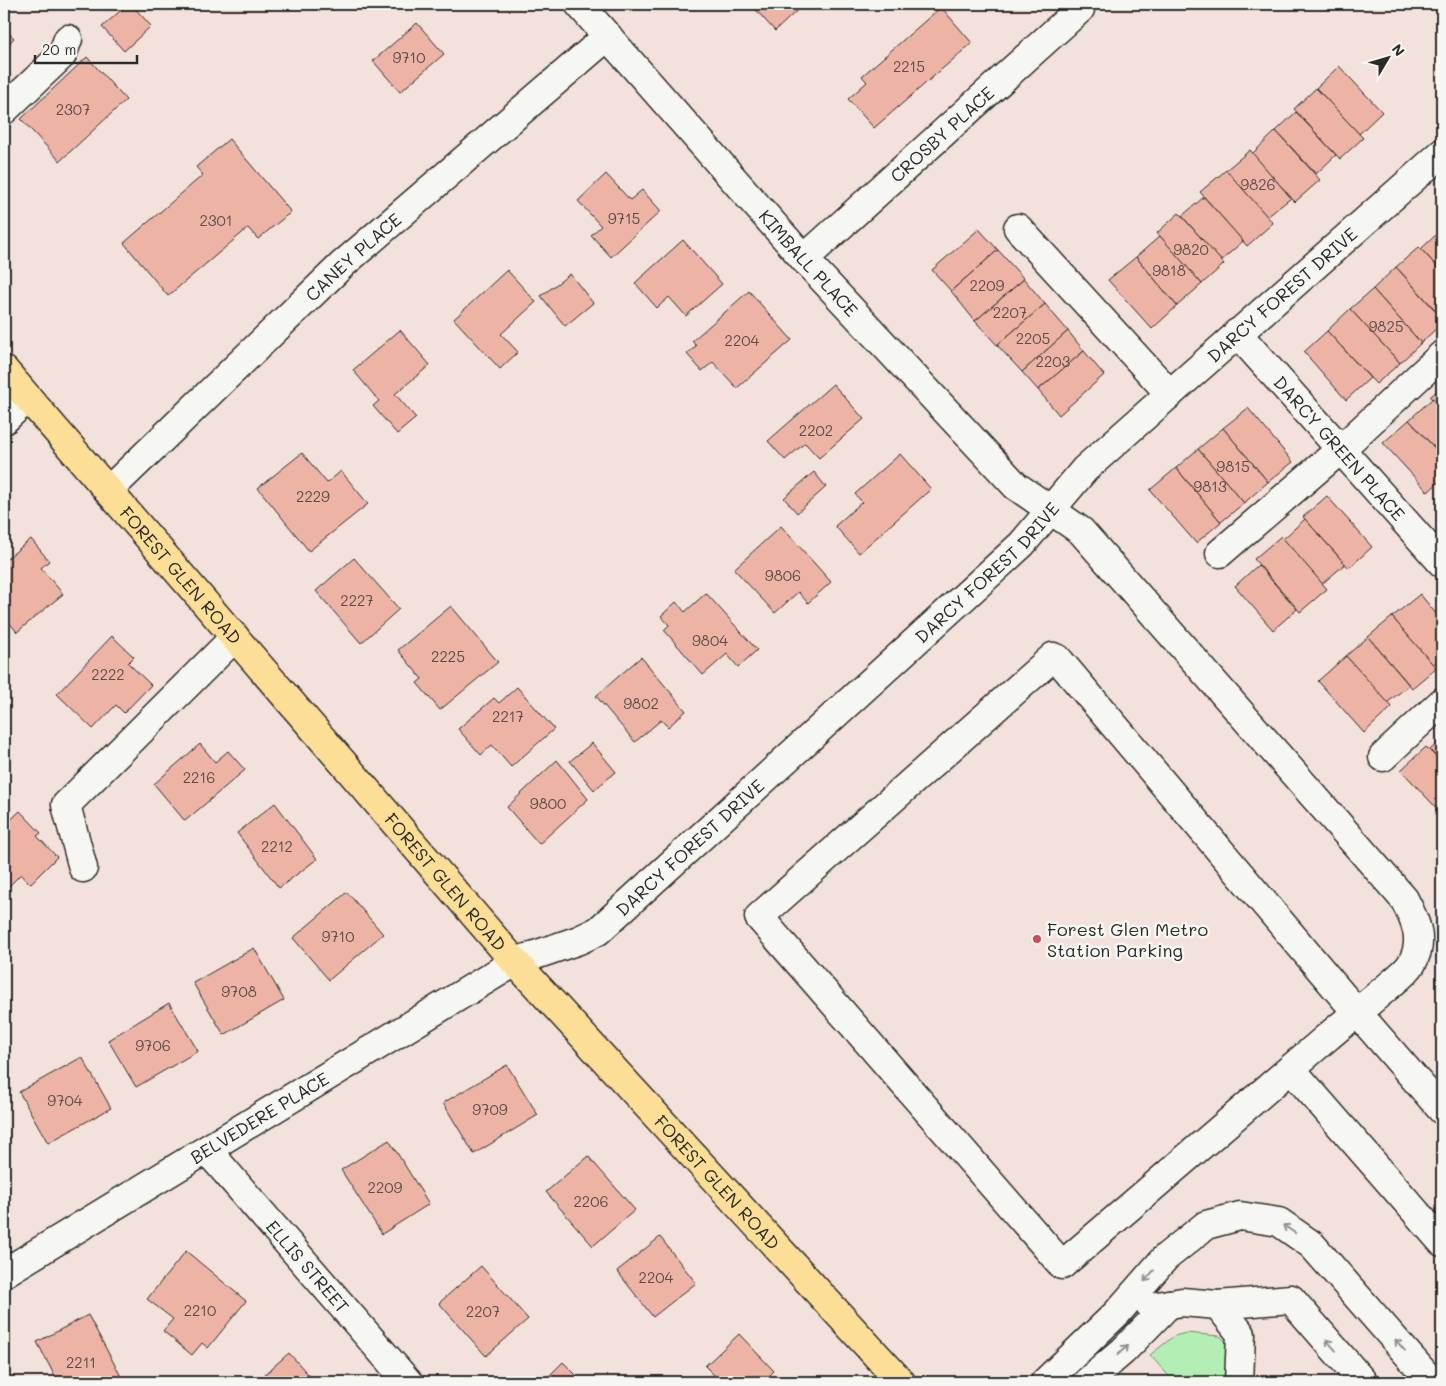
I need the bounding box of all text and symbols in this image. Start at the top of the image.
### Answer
scale bar [35,32,138,64]
north arrow [1364,32,1414,82]
text: 20 m [42,39,76,59]
text: N [1388,40,1409,60]
house number: 9710 [392,47,426,67]
house number: 2215 [893,56,925,76]
street label: CROSBY PLACE [885,81,999,188]
house number: 2307 [56,99,90,119]
house number: 9826 [1240,174,1276,194]
street label: KIMBALL PLACE [754,204,863,321]
street label: CANEY PLACE [300,207,406,306]
house number: 9715 [608,208,640,228]
house number: 2301 [199,210,233,230]
street label: DARCY FOREST DRIVE [1202,222,1362,367]
house number: 9820 [1173,239,1209,259]
house number: 9818 [1152,260,1186,280]
house number: 2209 [970,275,1005,295]
house number: 2207 [993,302,1027,322]
house number: 9825 [1368,316,1404,336]
house number: 2205 [1016,328,1050,348]
house number: 2204 [725,330,760,350]
house number: 2203 [1036,351,1071,371]
street label: DARCY GREEN PLACE [1268,370,1410,526]
house number: 2202 [799,420,833,440]
house number: 9815 [1216,456,1250,476]
house number: 9813 [1193,476,1227,496]
house number: 2229 [296,486,330,506]
street label: DARCY FOREST DRIVE [910,497,1064,648]
street label: FOREST GLEN ROAD [115,501,247,649]
house number: 9806 [765,565,801,585]
house number: 2227 [340,590,374,610]
house number: 9804 [692,630,728,650]
house number: 2225 [431,646,465,666]
house number: 2222 [91,664,125,684]
house number: 9802 [623,693,659,713]
house number: 2217 [492,706,524,726]
house number: 2216 [183,767,215,787]
street label: DARCY FOREST DRIVE [610,774,769,921]
house number: 9800 [530,793,566,813]
street label: FOREST GLEN ROAD [379,808,512,956]
house number: 2212 [261,836,293,856]
place label: Forest Glen Metro Station Parking [1047,917,1209,962]
house number: 9710 [321,926,355,946]
marker: Forest Glen Metro Station Parking [1031,933,1043,945]
house number: 9708 [221,981,257,1001]
house number: 9706 [135,1035,171,1055]
street label: BELVEDERE PLACE [186,1066,333,1169]
house number: 9704 [47,1090,83,1110]
house number: 9709 [472,1099,508,1119]
street label: FOREST GLEN ROAD [649,1110,785,1255]
house number: 2209 [368,1177,403,1197]
house number: 2206 [573,1191,609,1211]
street label: ELLIS STREET [261,1215,355,1318]
one-way arrow [1282,1223,1296,1233]
house number: 2204 [639,1267,674,1287]
one-way arrow [1143,1269,1155,1282]
house number: 2210 [184,1300,216,1320]
house number: 2207 [466,1301,500,1321]
one-way arrow [1326,1339,1337,1352]
one-way arrow [1394,1339,1406,1352]
one-way arrow [1117,1344,1130,1356]
house number: 2211 [66,1352,96,1372]

